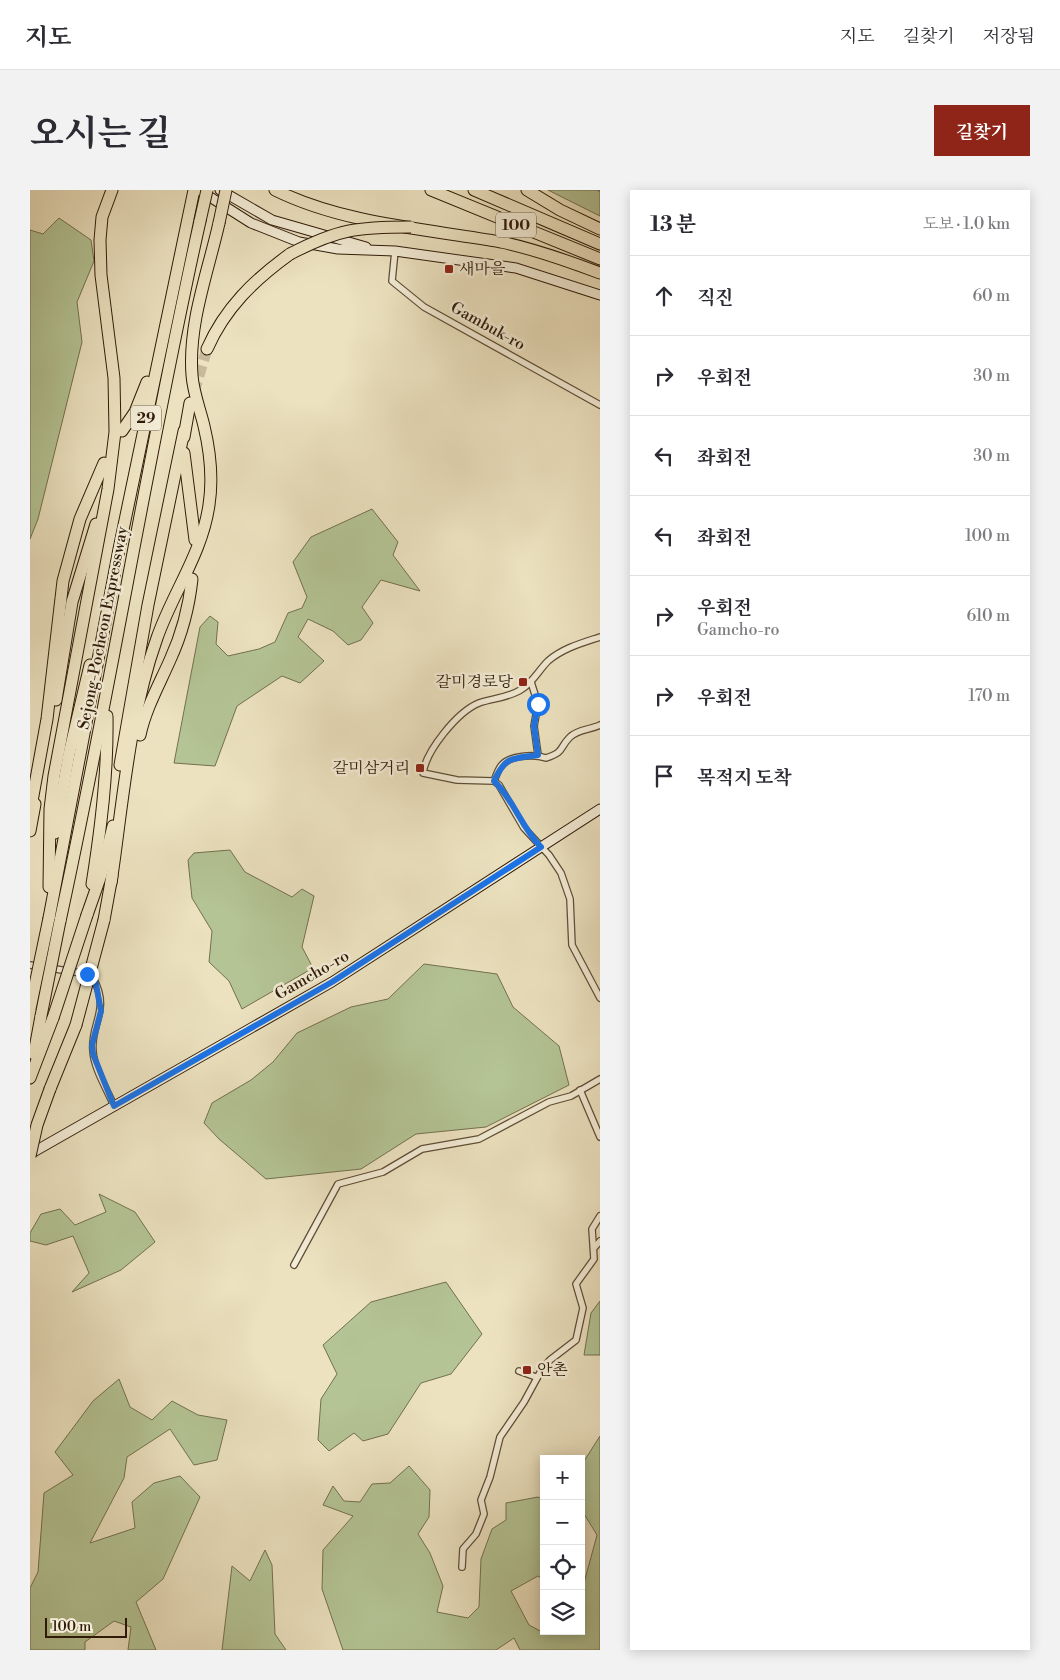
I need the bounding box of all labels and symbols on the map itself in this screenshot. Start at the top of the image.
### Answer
road number: 100 [496,212,536,238]
place label: 새마을 [459,259,506,279]
marker: 새마을 [443,263,455,275]
street label: Gambuk-ro [447,297,529,355]
road number: 29 [131,406,161,430]
street label: Sejong-Pocheon Expressway [73,525,133,731]
place label: 갈미경로당 [436,672,514,692]
marker: 갈미경로당 [517,676,529,688]
route start [527,693,550,716]
place label: 갈미삼거리 [333,758,410,778]
marker: 갈미삼거리 [414,762,426,774]
street label: Gamcho-ro [271,946,353,1004]
route end [76,963,99,986]
place label: 안촌 [537,1360,568,1380]
marker: 안촌 [521,1364,533,1376]
scale bar [45,1615,128,1638]

